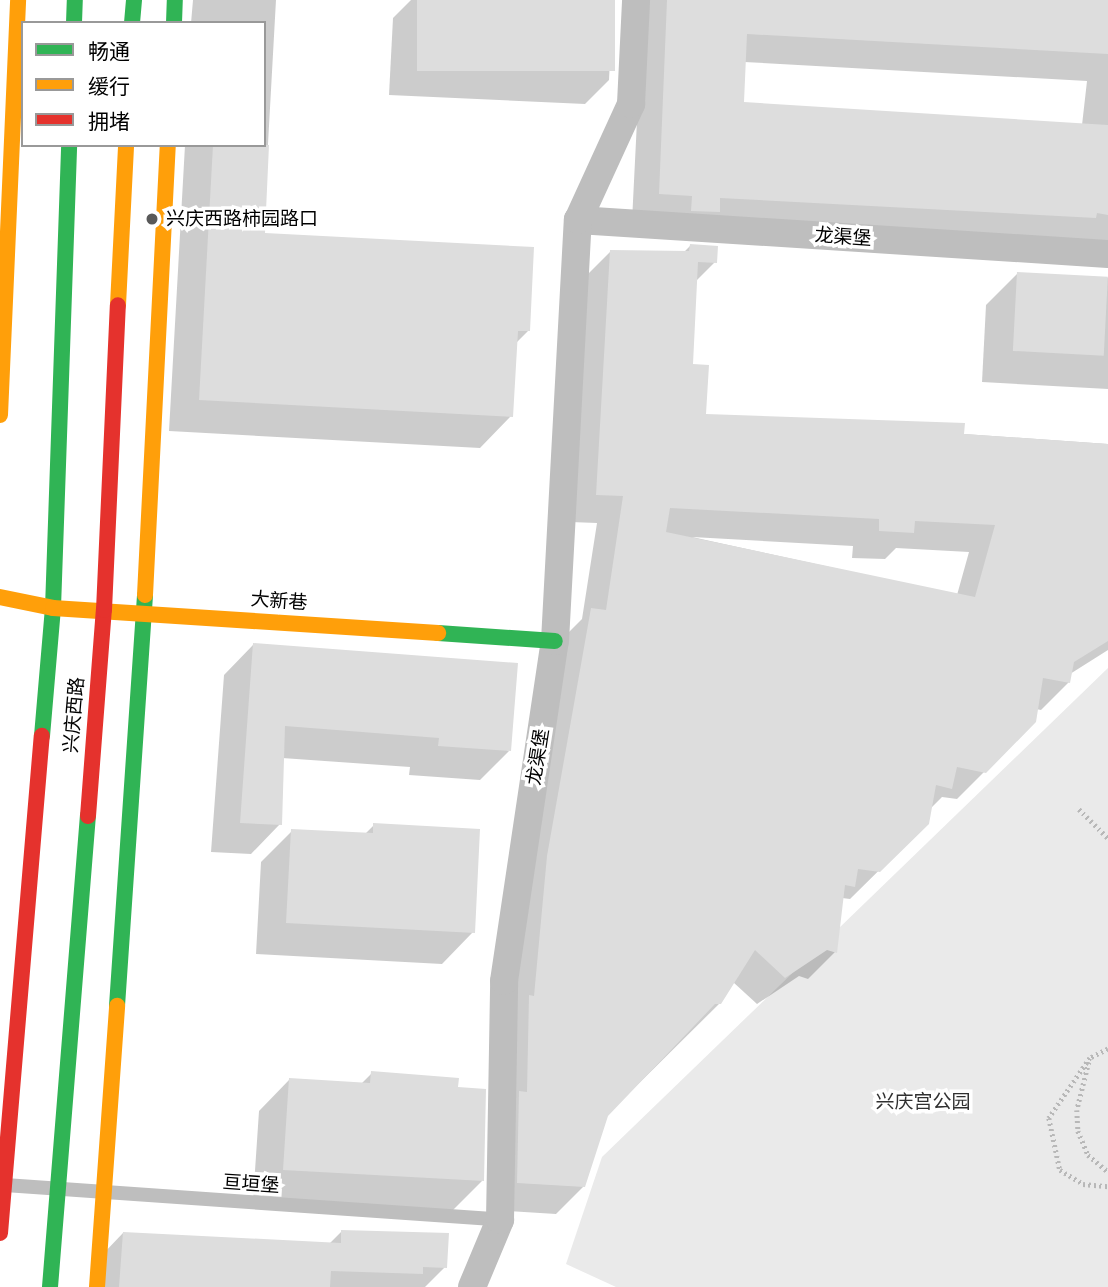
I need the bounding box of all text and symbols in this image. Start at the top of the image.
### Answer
legend [21,21,266,147]
text: 畅通 [88,39,130,65]
text: 缓行 [88,74,130,100]
text: 拥堵 [88,109,130,135]
place label: 兴庆西路柿园路口 [166,208,318,230]
marker: 兴庆西路柿园路口 [144,211,160,227]
street label: 龙渠堡 [814,224,872,250]
street label: 大新巷 [250,588,308,614]
street label: 兴庆西路 [59,676,89,754]
street label: 龙渠堡 [522,727,554,787]
park label: 兴庆宫公园 [876,1091,970,1113]
street label: 亘垣堡 [222,1171,280,1197]

